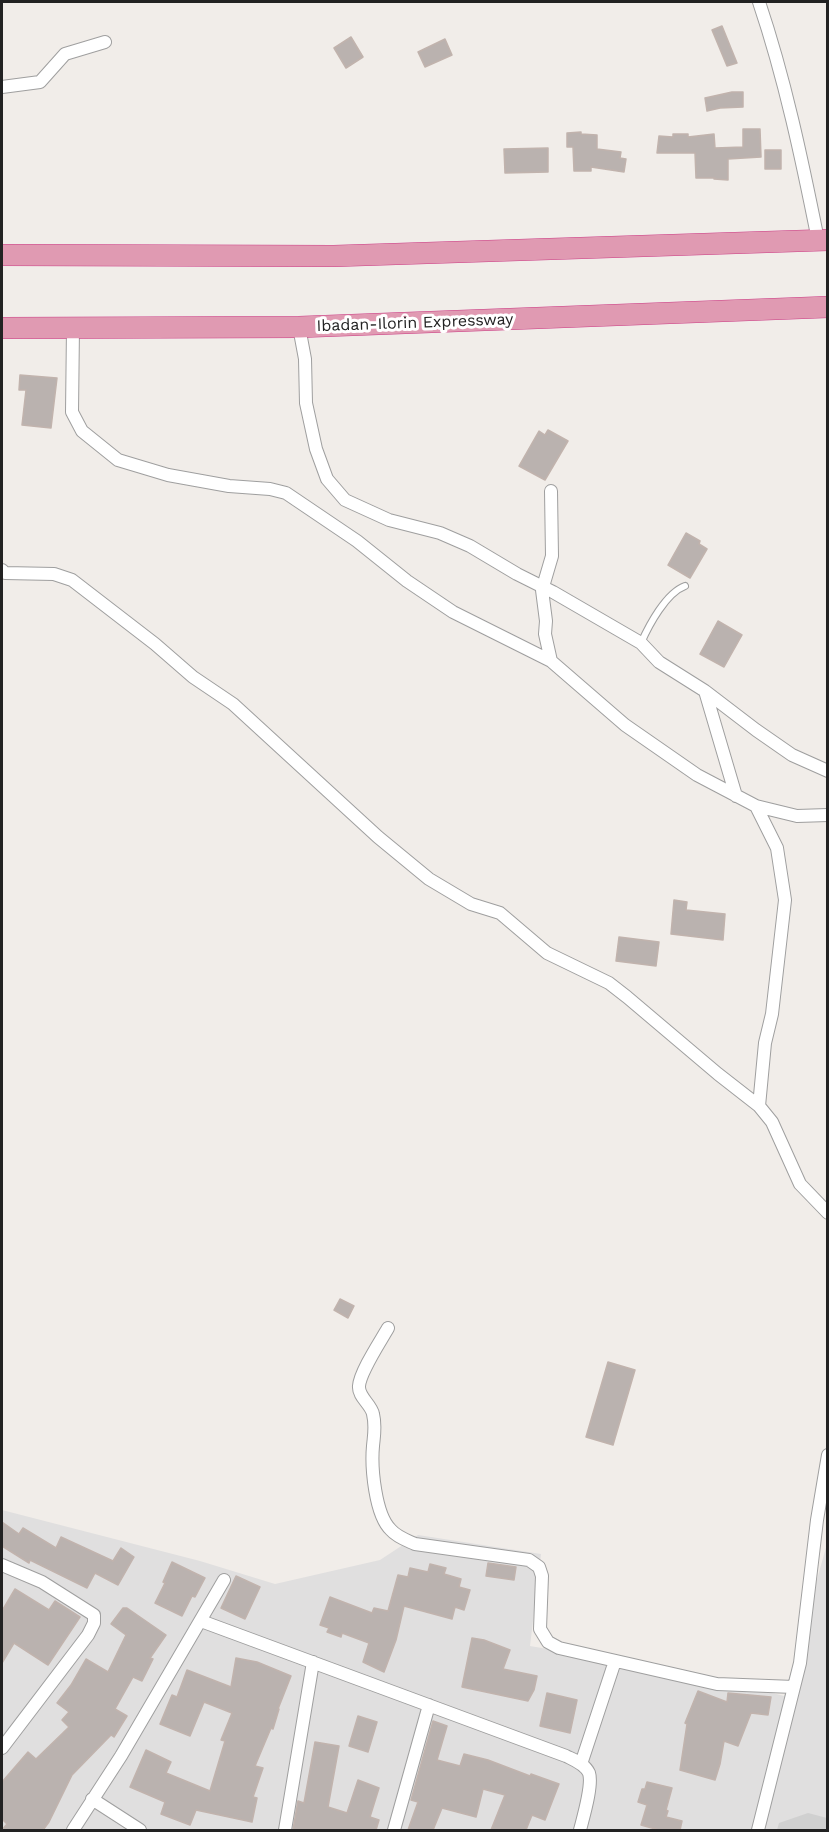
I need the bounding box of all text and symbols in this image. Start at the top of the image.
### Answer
street label: Ibadan-Ilorin Expressway [316,310,514,336]

